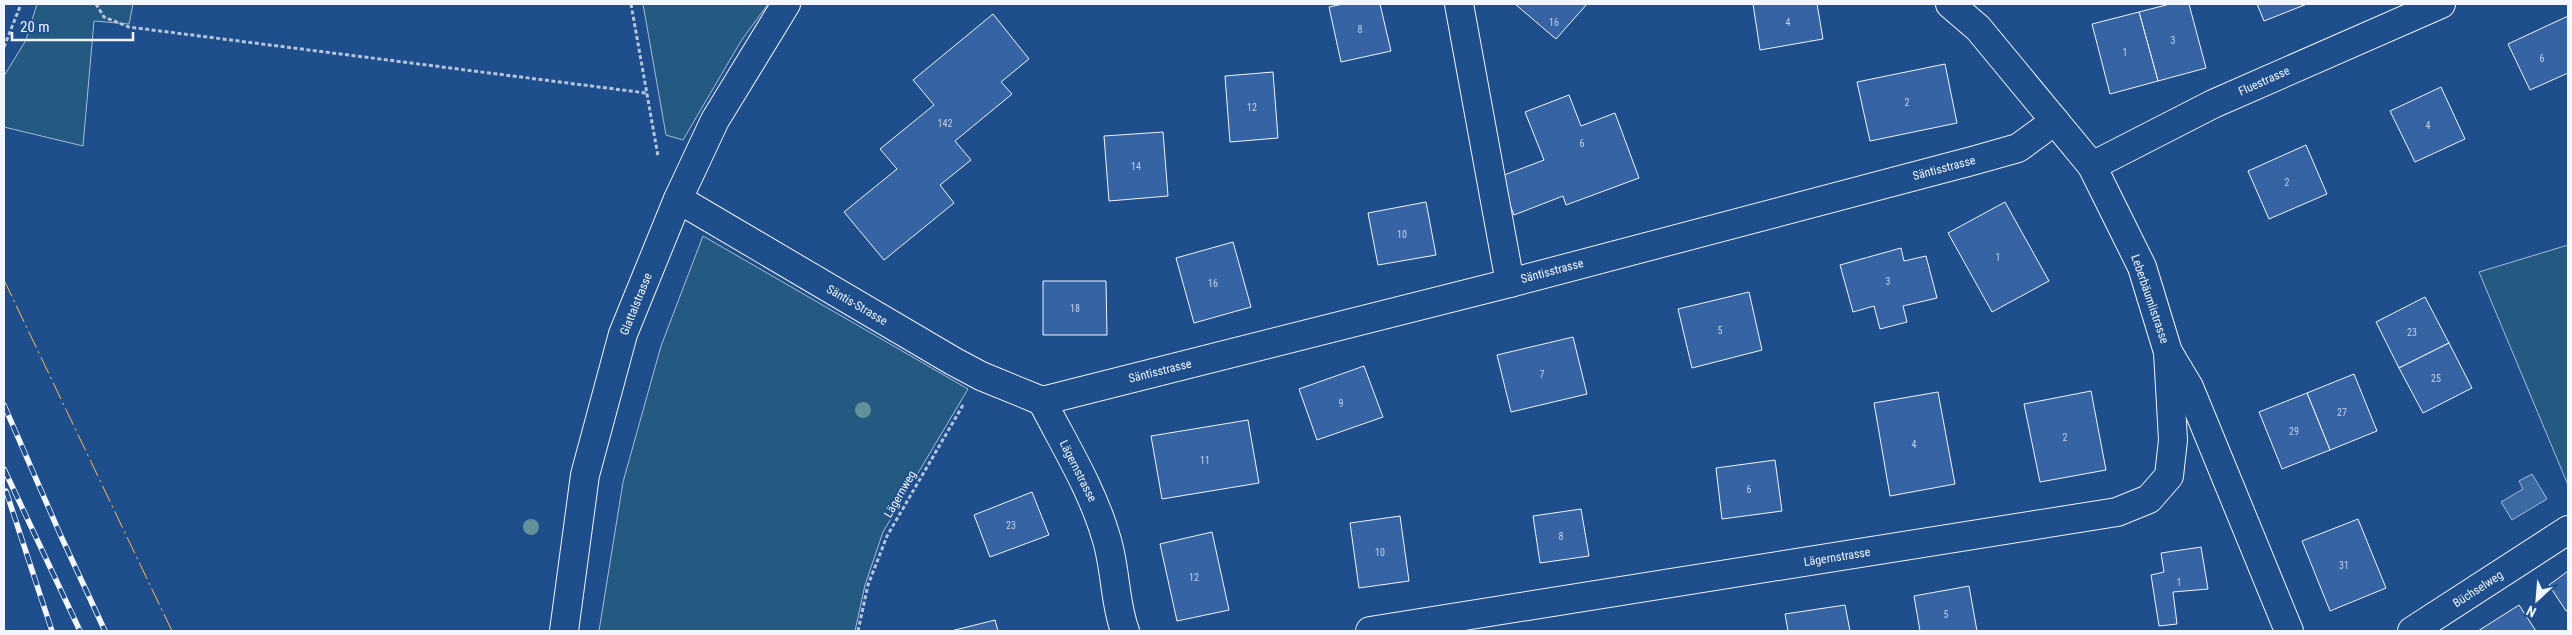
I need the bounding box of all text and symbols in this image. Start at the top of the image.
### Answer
scale bar [12,10,134,42]
house number: 16 [1549,17,1559,28]
house number: 4 [1786,17,1791,28]
text: 20 m [20,18,50,36]
house number: 8 [1358,24,1363,35]
house number: 3 [2171,35,2176,46]
house number: 1 [2123,47,2127,58]
house number: 6 [2540,53,2545,64]
street label: Fluestrasse [2236,63,2292,99]
house number: 2 [1905,97,1910,108]
house number: 12 [1247,102,1257,113]
house number: 142 [938,118,952,129]
house number: 4 [2426,120,2431,131]
house number: 6 [1580,138,1585,149]
street label: Säntisstrasse [1911,153,1977,183]
house number: 14 [1131,161,1141,172]
house number: 2 [2285,177,2290,188]
house number: 10 [1397,229,1407,240]
house number: 1 [1996,252,2000,263]
street label: Leberbäumlistrasse [2128,253,2172,346]
street label: Säntisstrasse [1519,256,1585,286]
street label: Glattalstrasse [617,270,655,337]
house number: 3 [1886,276,1891,287]
house number: 16 [1208,278,1218,289]
street label: Säntis-Strasse [824,282,890,328]
house number: 18 [1070,303,1080,314]
house number: 5 [1718,325,1723,336]
house number: 23 [2407,327,2417,338]
street label: Säntisstrasse [1127,356,1193,386]
house number: 7 [1540,369,1545,380]
house number: 25 [2431,373,2441,384]
house number: 9 [1339,398,1344,409]
house number: 27 [2337,407,2347,418]
house number: 29 [2289,426,2299,437]
house number: 2 [2063,432,2068,443]
street label: Lägernstrasse [1057,438,1100,504]
house number: 4 [1912,439,1917,450]
house number: 11 [1200,455,1210,466]
street label: Lägernweg [881,468,919,520]
house number: 6 [1747,484,1752,495]
house number: 23 [1006,520,1016,531]
house number: 8 [1559,531,1564,542]
street label: Lägernstrasse [1803,545,1872,569]
house number: 10 [1375,547,1385,558]
house number: 31 [2339,560,2349,571]
street label: Büchselweg [2450,568,2506,610]
house number: 12 [1189,572,1199,583]
north arrow [2512,575,2562,625]
house number: 1 [2177,577,2181,588]
text: N [2524,603,2539,621]
house number: 5 [1944,609,1949,620]

